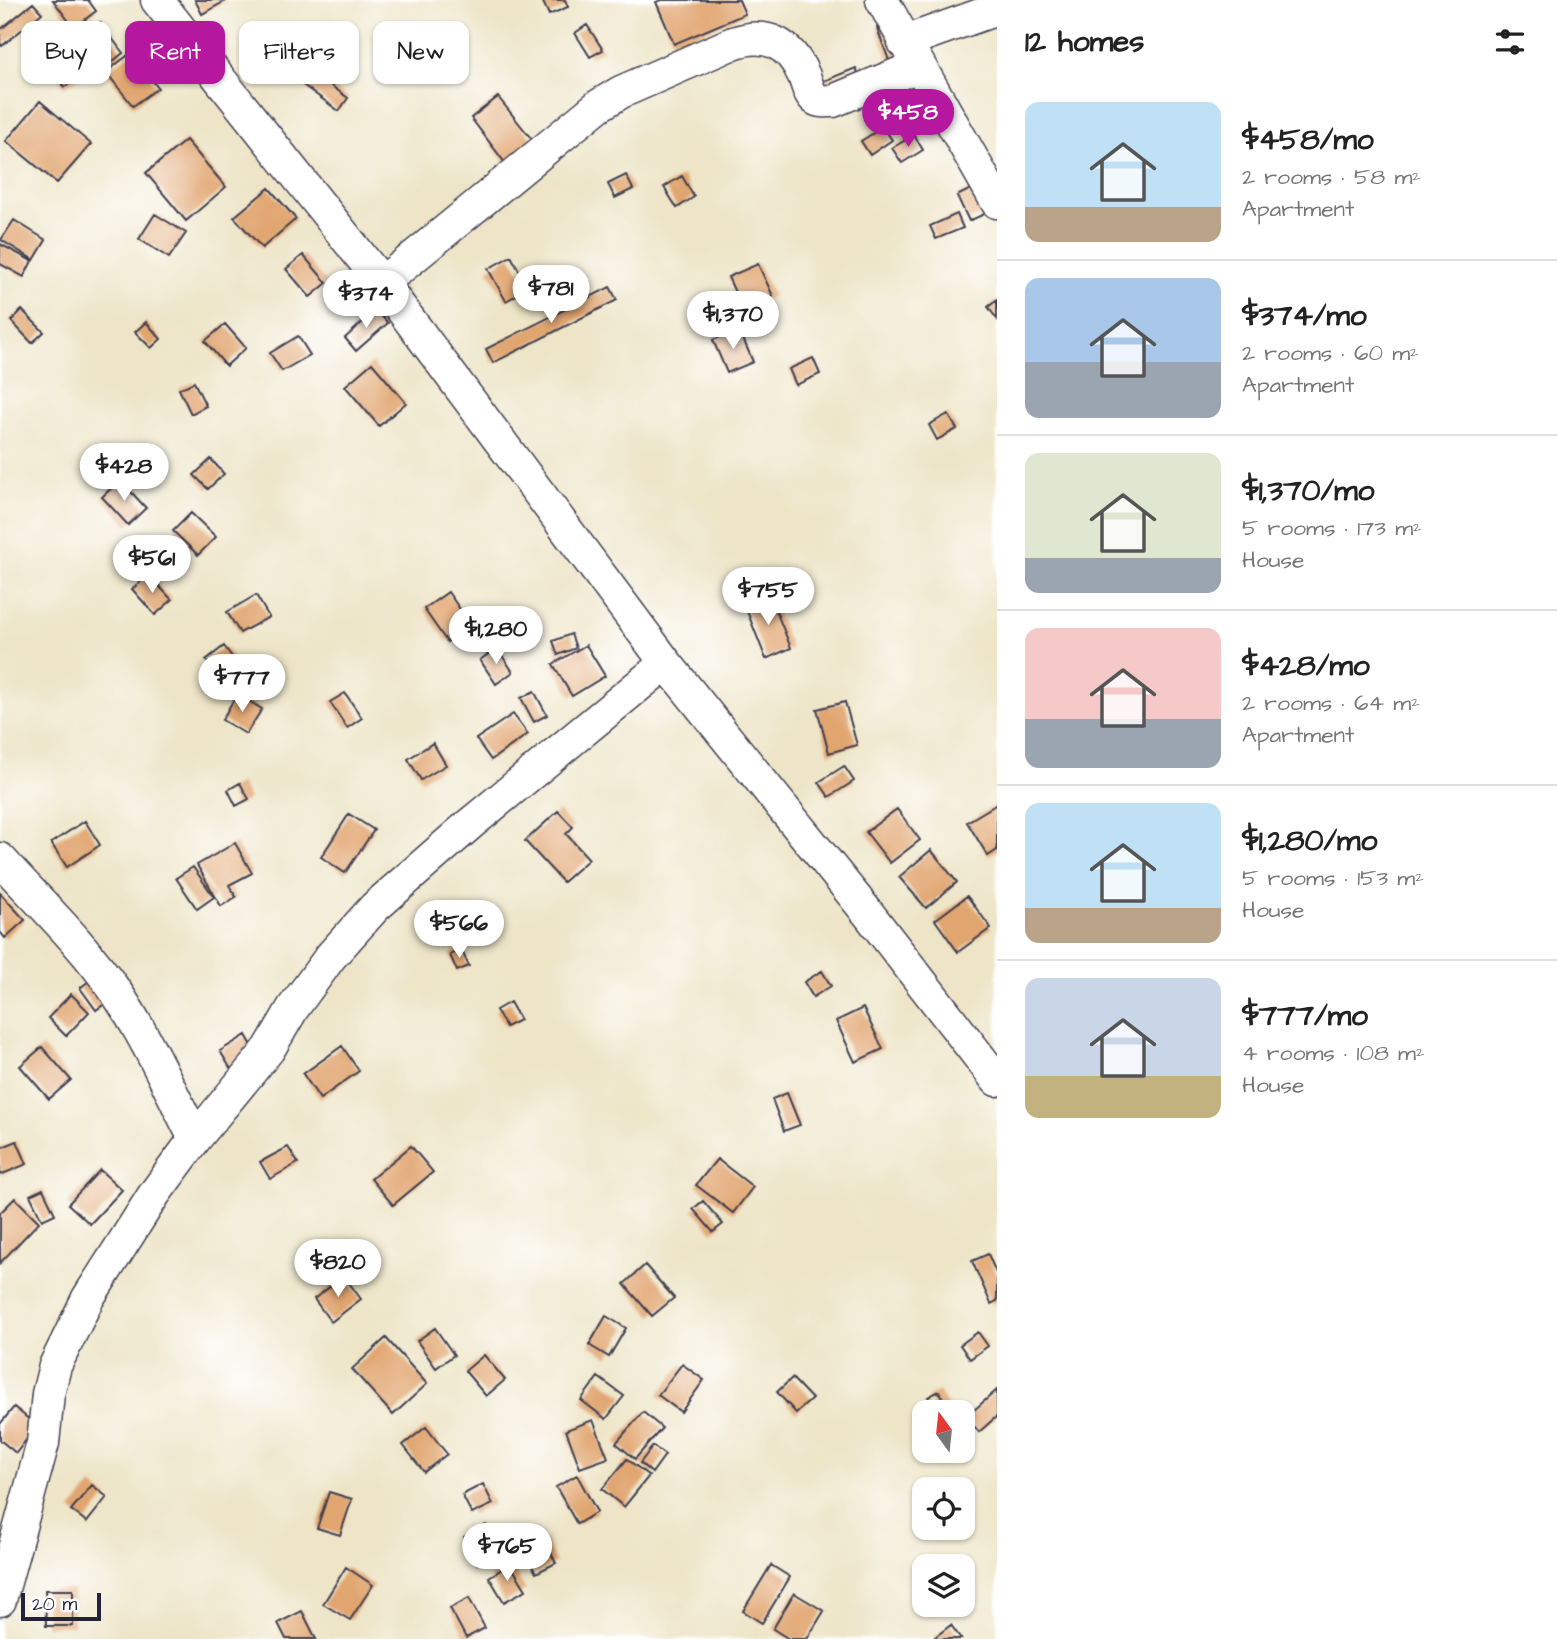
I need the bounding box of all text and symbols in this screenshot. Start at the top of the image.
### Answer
chip: Buy [21,21,111,84]
chip: Rent [125,21,225,84]
chip: Filters [239,21,359,84]
chip: New [373,21,469,84]
text: 12 homes [1025,21,1144,63]
icon: filters [1491,23,1529,61]
pin: $458 [867,90,949,149]
text: $458 [878,96,938,128]
text: $458/mo [1242,119,1374,161]
icon: home [1081,130,1165,214]
text: 2 rooms · 58 m² [1242,161,1421,193]
text: Apartment [1242,193,1354,225]
pin: $781 [510,266,592,325]
pin: $374 [325,270,407,330]
text: $781 [529,272,573,304]
text: $374 [339,277,393,309]
pin: $1,370 [676,292,790,351]
text: $374/mo [1242,295,1367,337]
text: $1,370 [703,298,763,330]
icon: home [1081,306,1165,390]
text: 2 rooms · 60 m² [1242,337,1419,369]
text: Apartment [1242,369,1354,401]
pin: $428 [83,444,165,503]
text: $428 [96,450,152,482]
text: $1,370/mo [1242,470,1374,512]
icon: home [1081,481,1165,565]
text: 5 rooms · 173 m² [1242,512,1422,544]
pin: $561 [111,536,193,595]
text: $561 [129,542,175,574]
text: House [1242,544,1305,576]
pin: $755 [727,568,809,627]
text: $755 [738,574,798,606]
pin: $1,280 [439,606,553,666]
text: $1,280 [465,613,527,645]
text: $428/mo [1242,645,1370,687]
pin: $777 [201,654,283,714]
icon: home [1081,656,1165,740]
text: $777 [214,661,270,693]
text: 2 rooms · 64 m² [1242,687,1420,719]
text: Apartment [1242,719,1354,751]
text: $1,280/mo [1242,820,1377,862]
icon: home [1081,831,1165,915]
text: 5 rooms · 153 m² [1242,862,1424,894]
text: House [1242,894,1305,926]
pin: $566 [418,900,500,960]
text: $566 [430,907,488,939]
text: $777/mo [1242,995,1368,1037]
icon: home [1081,1006,1165,1090]
text: 4 rooms · 108 m² [1242,1037,1425,1069]
text: House [1242,1069,1305,1101]
pin: $820 [297,1240,379,1299]
text: $820 [310,1246,366,1278]
north arrow [912,1400,975,1463]
map controls [912,1400,975,1617]
button: locate [912,1477,975,1540]
pin: $765 [466,1524,548,1583]
text: $765 [478,1530,536,1562]
button: layers [912,1554,975,1617]
scale bar [21,1590,102,1622]
text: 20 m [32,1591,77,1618]

